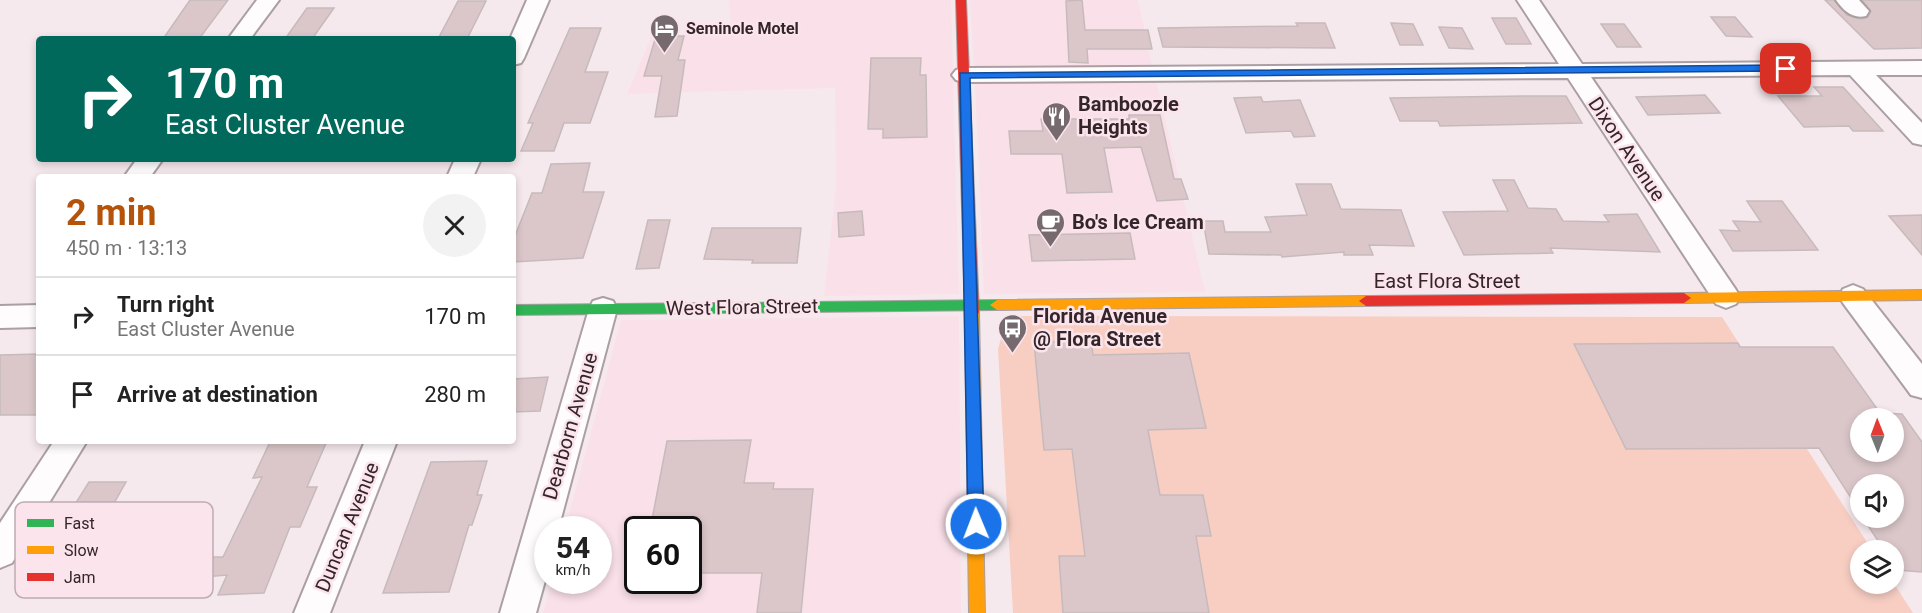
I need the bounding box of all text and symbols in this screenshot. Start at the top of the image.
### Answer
hotel icon: Seminole Motel [649,12,681,54]
place label: Seminole Motel [686,19,799,38]
pin [1760,43,1811,94]
icon: arrive [1769,52,1802,85]
text: 170 m [165,59,284,108]
icon: right [66,60,144,138]
place label: Bamboozle Heights [1078,92,1179,139]
street label: Dixon Avenue [1583,92,1671,206]
restaurant icon: Bamboozle Heights [1041,100,1073,142]
text: East Cluster Avenue [165,109,405,141]
text: 2 min [66,192,157,234]
button: close [423,194,486,257]
cafe icon: Bo's Ice Cream [1035,206,1067,248]
place label: Bo's Ice Cream [1072,210,1204,234]
text: 450 m · 13:13 [66,236,187,260]
street label: East Flora Street [1374,269,1520,293]
text: Turn right [117,292,214,317]
street label: West Flora Street [666,294,818,320]
icon: right [66,300,99,333]
text: 170 m [424,304,486,329]
place label: Florida Avenue @ Flora Street [1033,304,1167,351]
bus stop icon: Florida Avenue @ Flora Street [996,312,1028,354]
text: East Cluster Avenue [117,317,295,341]
street label: Dearborn Avenue [537,350,603,502]
icon: arrive [66,378,99,411]
text: Arrive at destination [117,382,318,407]
text: 280 m [424,382,486,407]
north arrow [1850,408,1904,462]
map controls [1850,408,1904,594]
street label: Duncan Avenue [310,459,384,595]
button: sound [1850,474,1904,528]
position arrow [944,492,1008,556]
legend [15,502,213,598]
text: Fast [64,514,95,533]
speed limit sign: 60 [624,516,702,594]
text: 54 [556,530,590,565]
button: layers [1850,540,1904,594]
text: Slow [64,541,99,560]
text: km/h [555,561,591,579]
text: Jam [64,568,96,587]

